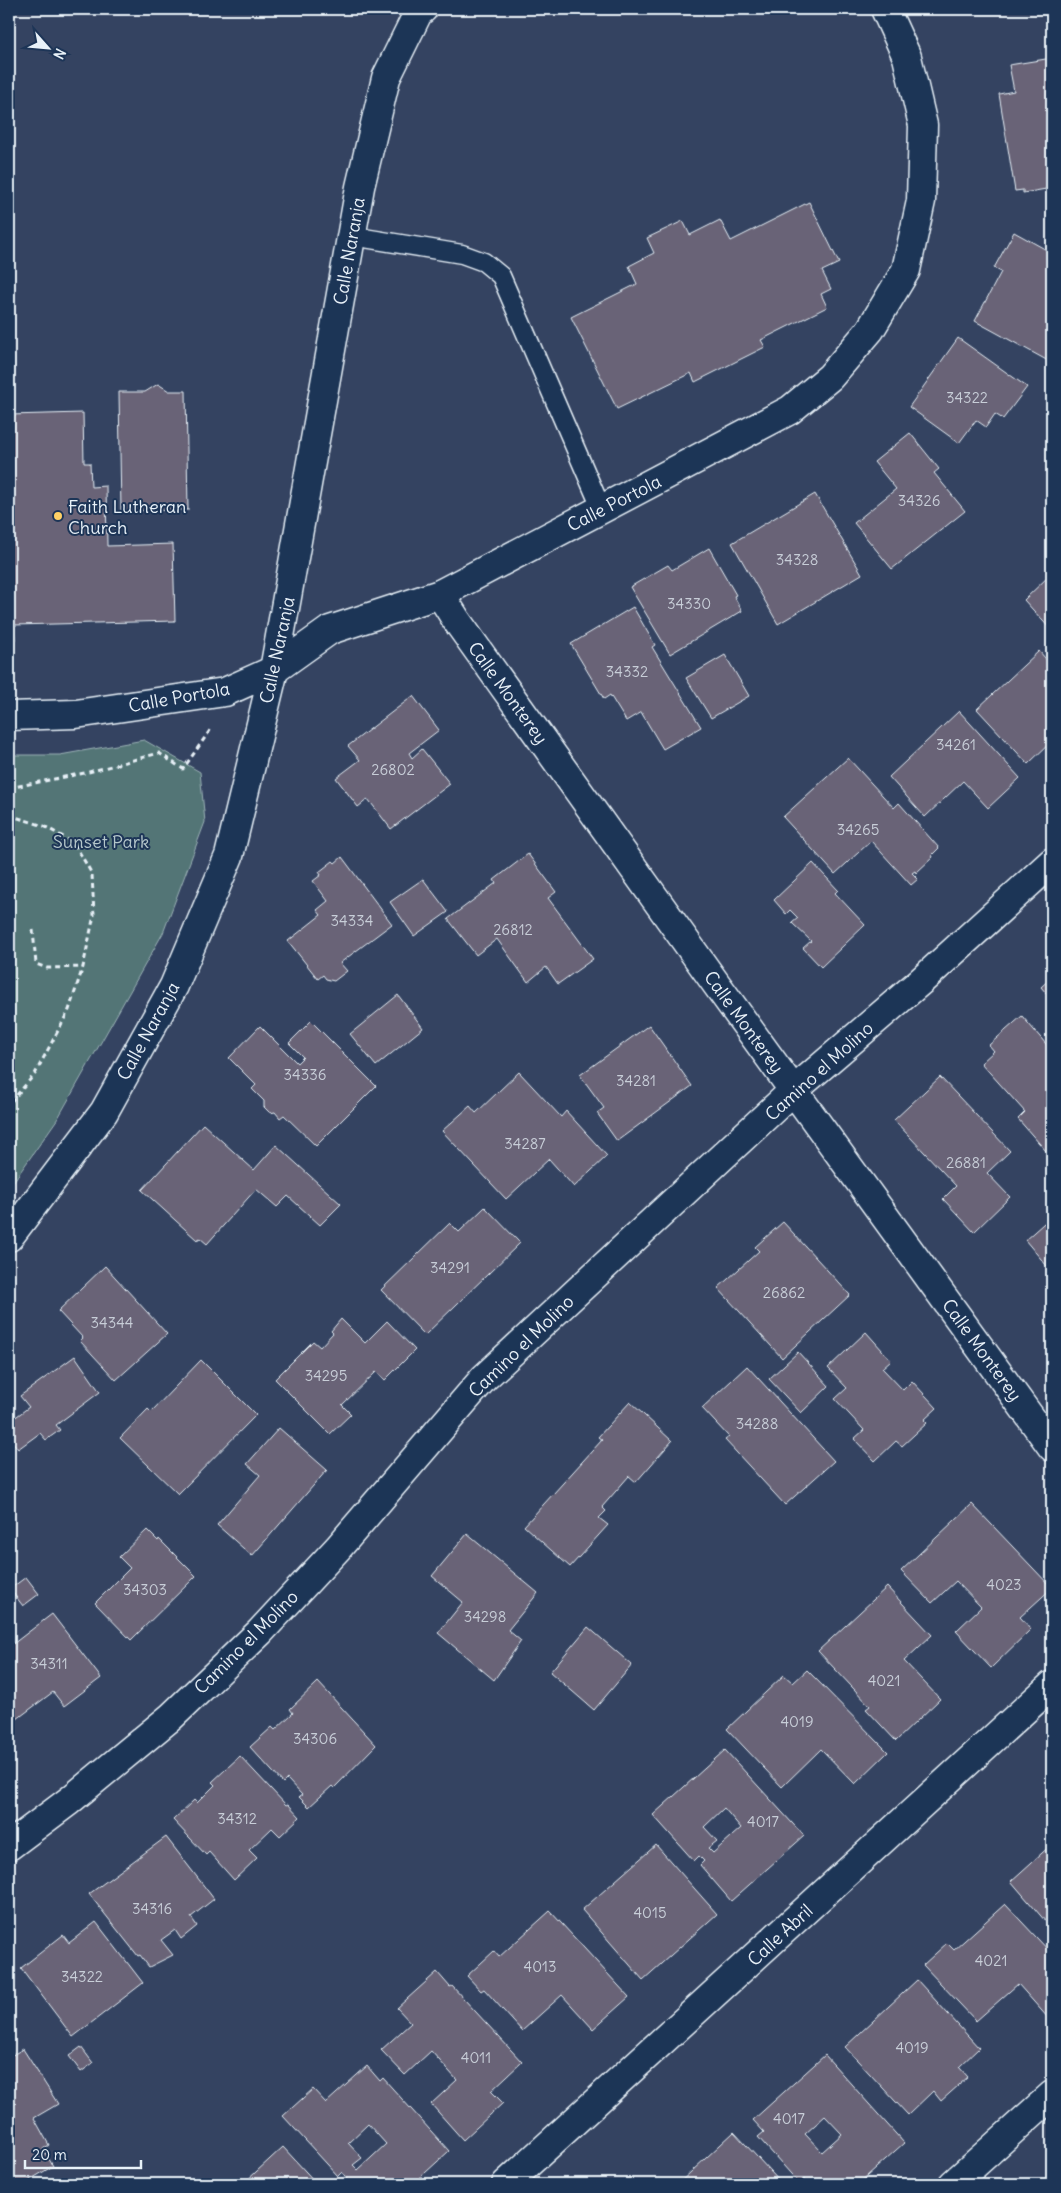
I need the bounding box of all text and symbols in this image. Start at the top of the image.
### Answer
north arrow [22,22,72,72]
text: N [49,46,70,62]
street label: Calle Naranja [328,195,370,307]
house number: 34322 [946,388,988,407]
street label: Calle Portola [563,470,665,536]
house number: 34326 [898,491,940,510]
place label: Faith Lutheran Church [68,495,186,539]
marker: Faith Lutheran Church [52,510,64,522]
house number: 34328 [776,550,818,569]
street label: Calle Naranja [254,594,300,706]
house number: 34330 [667,594,711,613]
street label: Calle Monterey [463,637,553,749]
house number: 34332 [606,662,648,681]
street label: Calle Portola [127,677,231,717]
house number: 34261 [936,735,976,754]
house number: 26802 [371,760,415,779]
house number: 34265 [837,820,879,839]
park label: Sunset Park [53,830,149,853]
house number: 34334 [331,911,374,930]
house number: 26812 [493,920,533,939]
street label: Calle Monterey [699,966,789,1078]
street label: Calle Naranja [112,978,184,1084]
street label: Camino el Molino [760,1016,878,1126]
house number: 34336 [284,1065,326,1084]
house number: 34281 [616,1071,656,1090]
house number: 34287 [504,1134,546,1153]
house number: 26881 [946,1153,986,1172]
house number: 34291 [430,1258,470,1277]
house number: 26862 [763,1283,805,1302]
street label: Camino el Molino [463,1290,579,1402]
street label: Calle Monterey [937,1294,1027,1406]
house number: 34344 [90,1313,134,1332]
house number: 34295 [305,1366,347,1385]
house number: 34288 [736,1414,778,1433]
house number: 4023 [986,1575,1022,1594]
house number: 34303 [123,1580,167,1599]
street label: Camino el Molino [189,1585,303,1699]
house number: 34298 [464,1607,506,1626]
house number: 34311 [30,1654,68,1673]
house number: 4021 [868,1671,900,1690]
house number: 4019 [780,1712,814,1731]
house number: 34306 [293,1729,337,1748]
house number: 34312 [217,1809,257,1828]
house number: 4017 [747,1812,779,1831]
house number: 34316 [132,1899,172,1918]
street label: Calle Abril [743,1899,817,1971]
house number: 4015 [633,1903,667,1922]
house number: 4021 [975,1951,1007,1970]
house number: 4013 [523,1957,557,1976]
house number: 34322 [61,1967,103,1986]
house number: 4019 [895,2038,929,2057]
house number: 4011 [461,2048,491,2067]
house number: 4017 [773,2109,805,2128]
scale bar [25,2138,141,2170]
text: 20 m [32,2145,67,2164]

